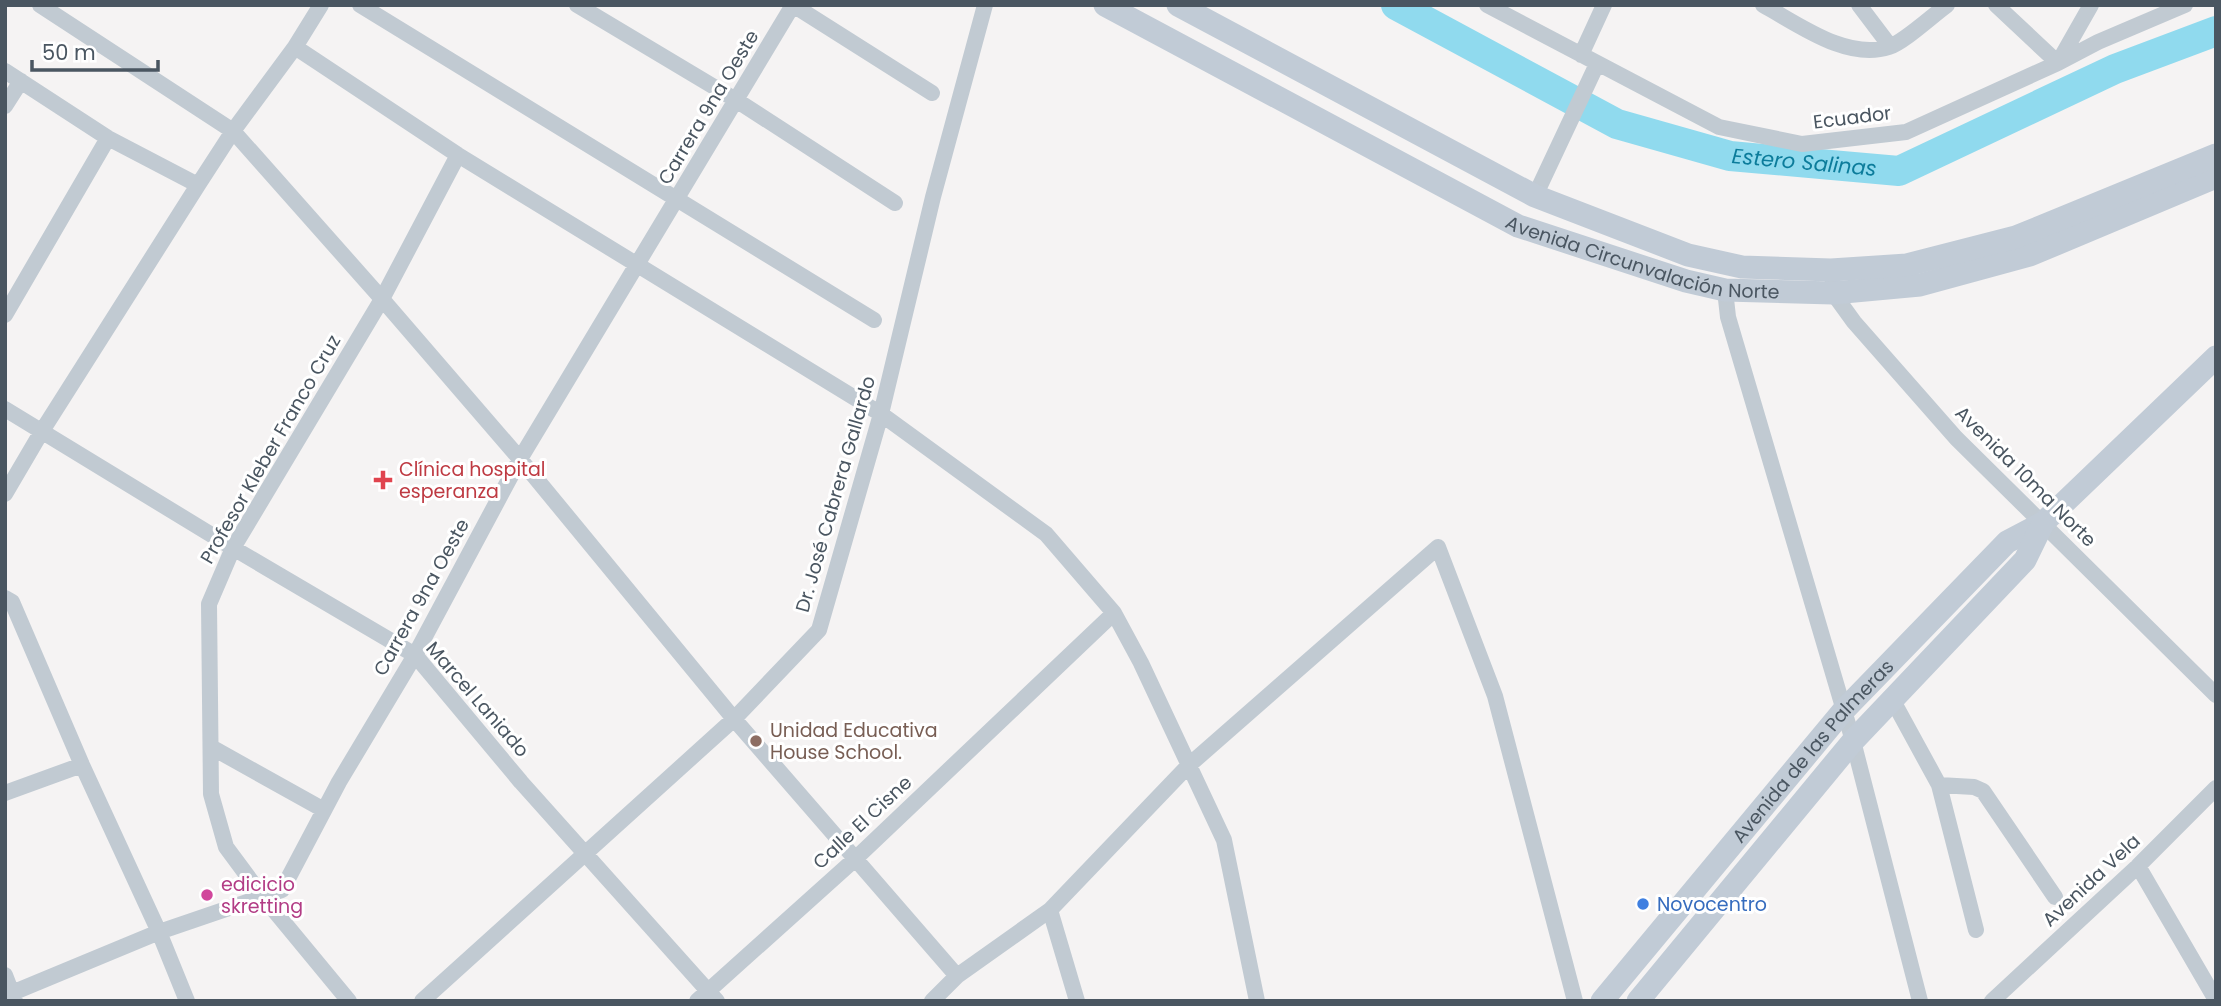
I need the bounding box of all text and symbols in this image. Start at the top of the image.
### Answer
street label: Carrera 9na Oeste [652,25,765,190]
scale bar [32,28,158,72]
text: 50 m [42,38,96,67]
street label: Ecuador [1812,99,1893,136]
water label: Estero Salinas [1731,141,1878,183]
street label: Avenida Circunvalación Norte [1501,209,1780,306]
street label: Profesor Kleber Franco Cruz [194,330,347,569]
street label: Dr. José Cabrera Gallardo [789,373,882,615]
street label: Avenida 10ma Norte [1949,400,2102,553]
place label: Clínica hospital esperanza [399,456,546,505]
marker: Clínica hospital esperanza [373,470,393,490]
street label: Carrera 9na Oeste [367,514,476,681]
street label: Marcel Laniado [420,636,535,763]
street label: Avenida de las Palmeras [1726,654,1900,849]
place label: Unidad Educativa House School. [770,717,938,766]
marker: Unidad Educativa House School. [748,733,764,749]
street label: Calle El Cisne [807,769,918,875]
street label: Avenida Vela [2036,828,2146,933]
place label: edicicio skretting [221,871,303,920]
marker: edicicio skretting [199,887,215,903]
place label: Novocentro [1657,891,1767,918]
marker: Novocentro [1635,896,1651,912]

